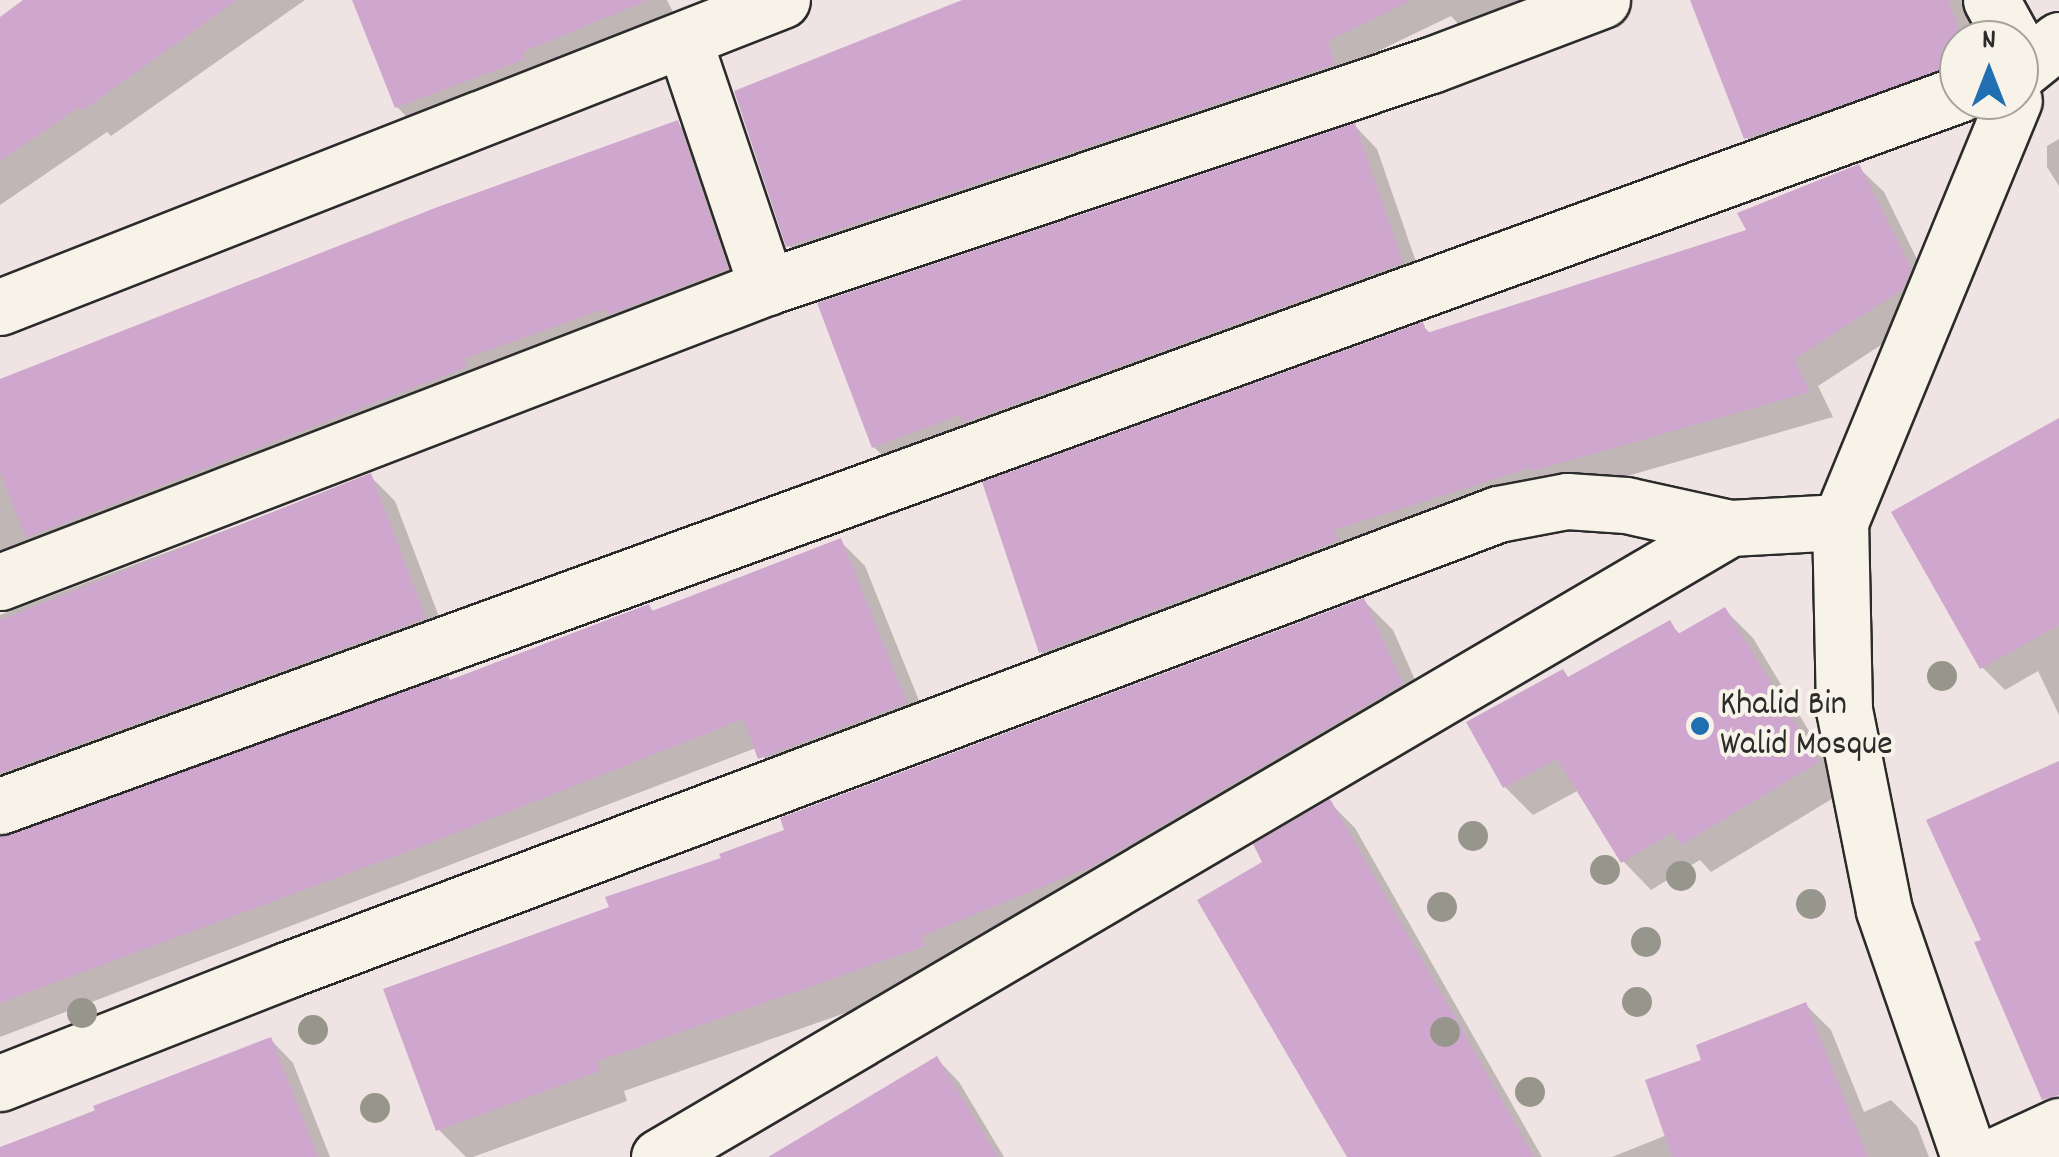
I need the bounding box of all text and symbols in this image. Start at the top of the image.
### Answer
north arrow [1939,20,2039,120]
text: N [1982,22,1996,62]
place label: Khalid Bin Walid Mosque [1720,685,1893,767]
marker: Khalid Bin Walid Mosque [1689,715,1711,737]

